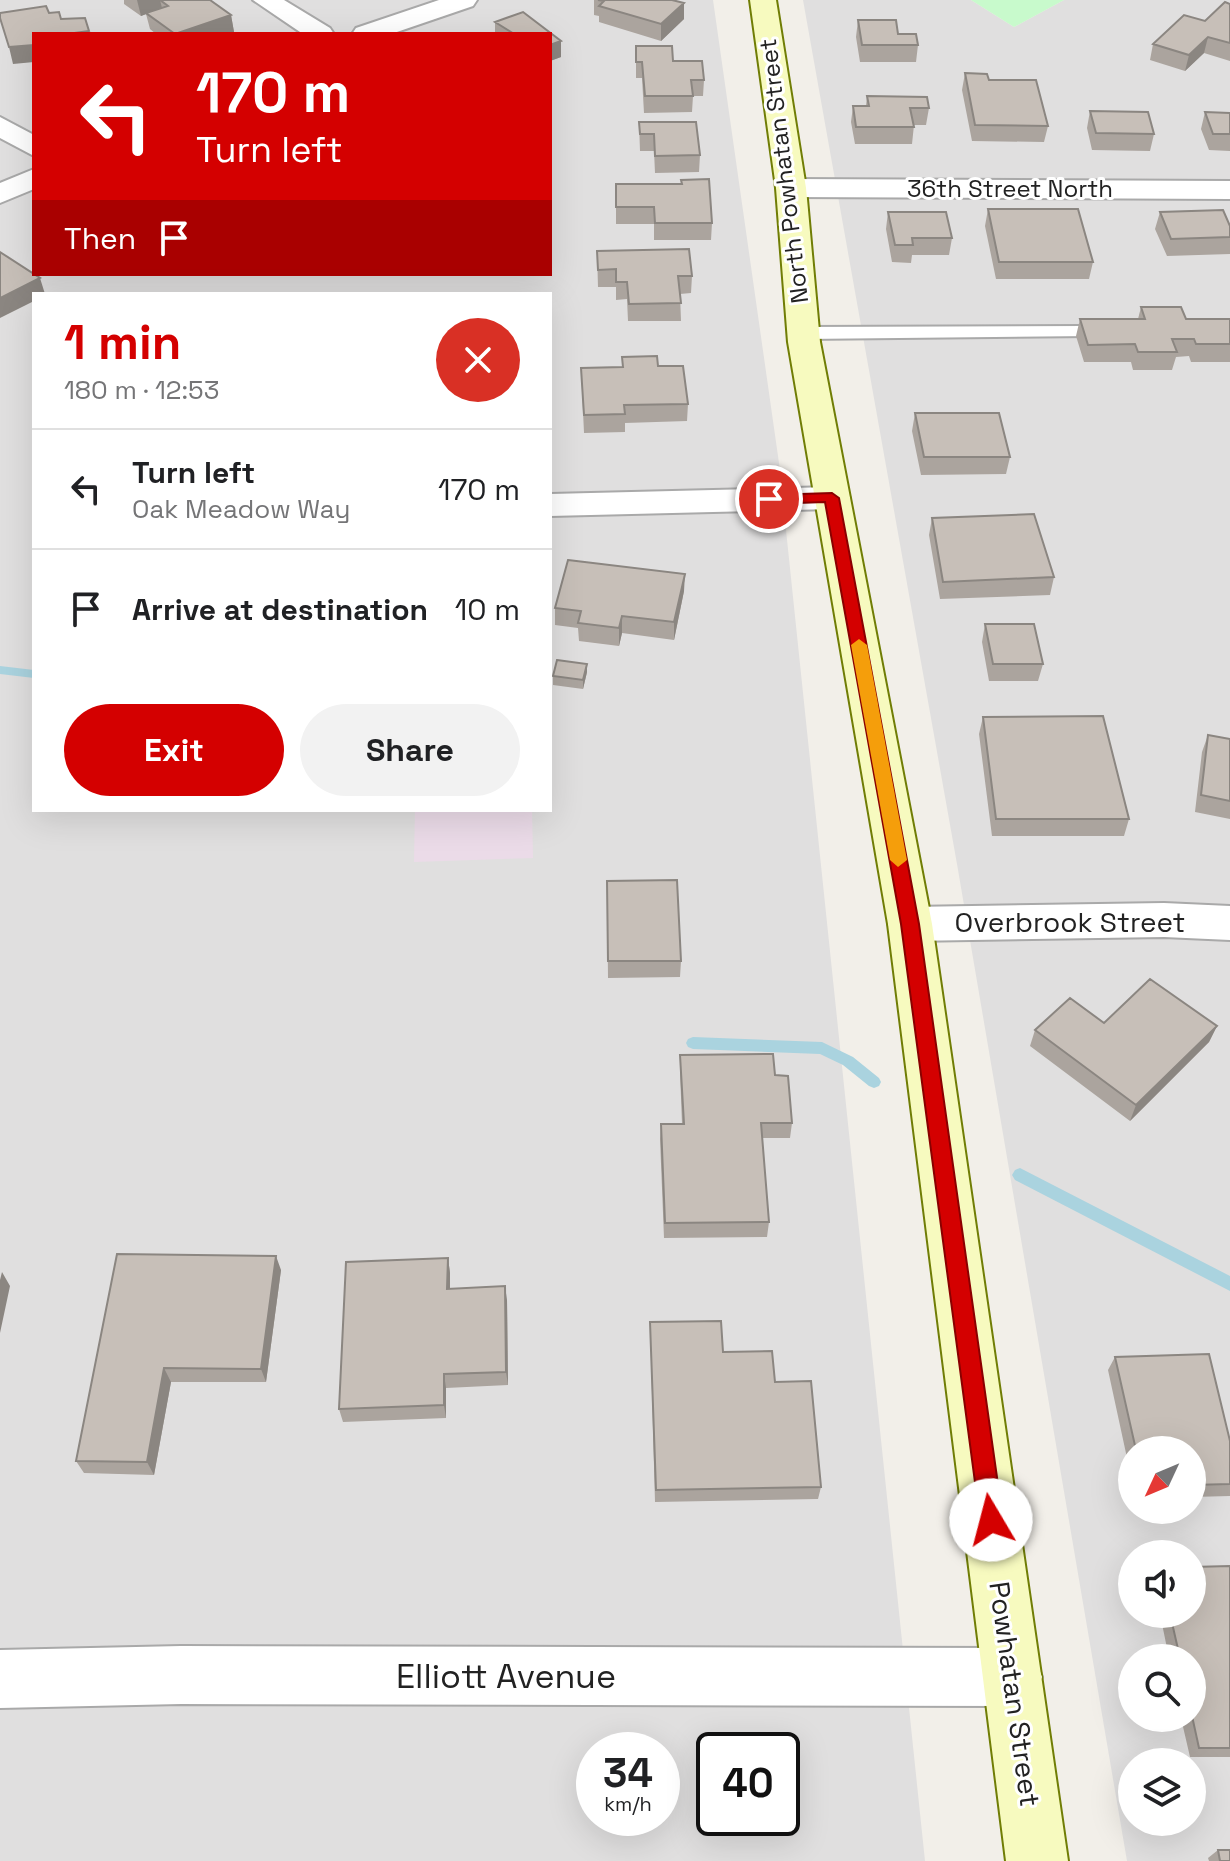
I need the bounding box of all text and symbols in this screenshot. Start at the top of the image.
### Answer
street label: North Powhatan Street [752,37,815,305]
text: 170 m [196,57,350,128]
icon: left [64,64,168,168]
text: Turn left [196,127,343,173]
street label: 36th Street North [907,173,1113,204]
icon: arrive [152,216,196,260]
text: Then [64,219,136,258]
text: 1 min [64,312,181,373]
button: close [436,318,520,402]
text: 180 m · 12:53 [64,373,219,407]
text: Turn left [132,453,255,492]
pin [735,465,803,533]
icon: left [64,467,108,511]
text: 170 m [438,470,520,509]
icon: arrive [747,477,791,521]
text: Oak Meadow Way [132,492,350,526]
icon: arrive [64,587,108,631]
text: Arrive at destination [132,590,428,629]
text: 10 m [455,590,520,629]
button: Exit [64,704,284,796]
button: Share [300,704,520,796]
street label: Overbrook Street [955,904,1185,940]
north arrow [1118,1436,1206,1524]
map controls [1118,1436,1206,1836]
position arrow [949,1478,1033,1562]
button: sound [1118,1540,1206,1628]
street label: Powhatan Street [981,1579,1049,1809]
button: search [1118,1644,1206,1732]
street label: Elliott Avenue [396,1655,616,1698]
speed limit sign: 40 [696,1732,800,1836]
text: 34 [603,1748,653,1799]
button: layers [1118,1748,1206,1836]
text: km/h [604,1791,652,1817]

